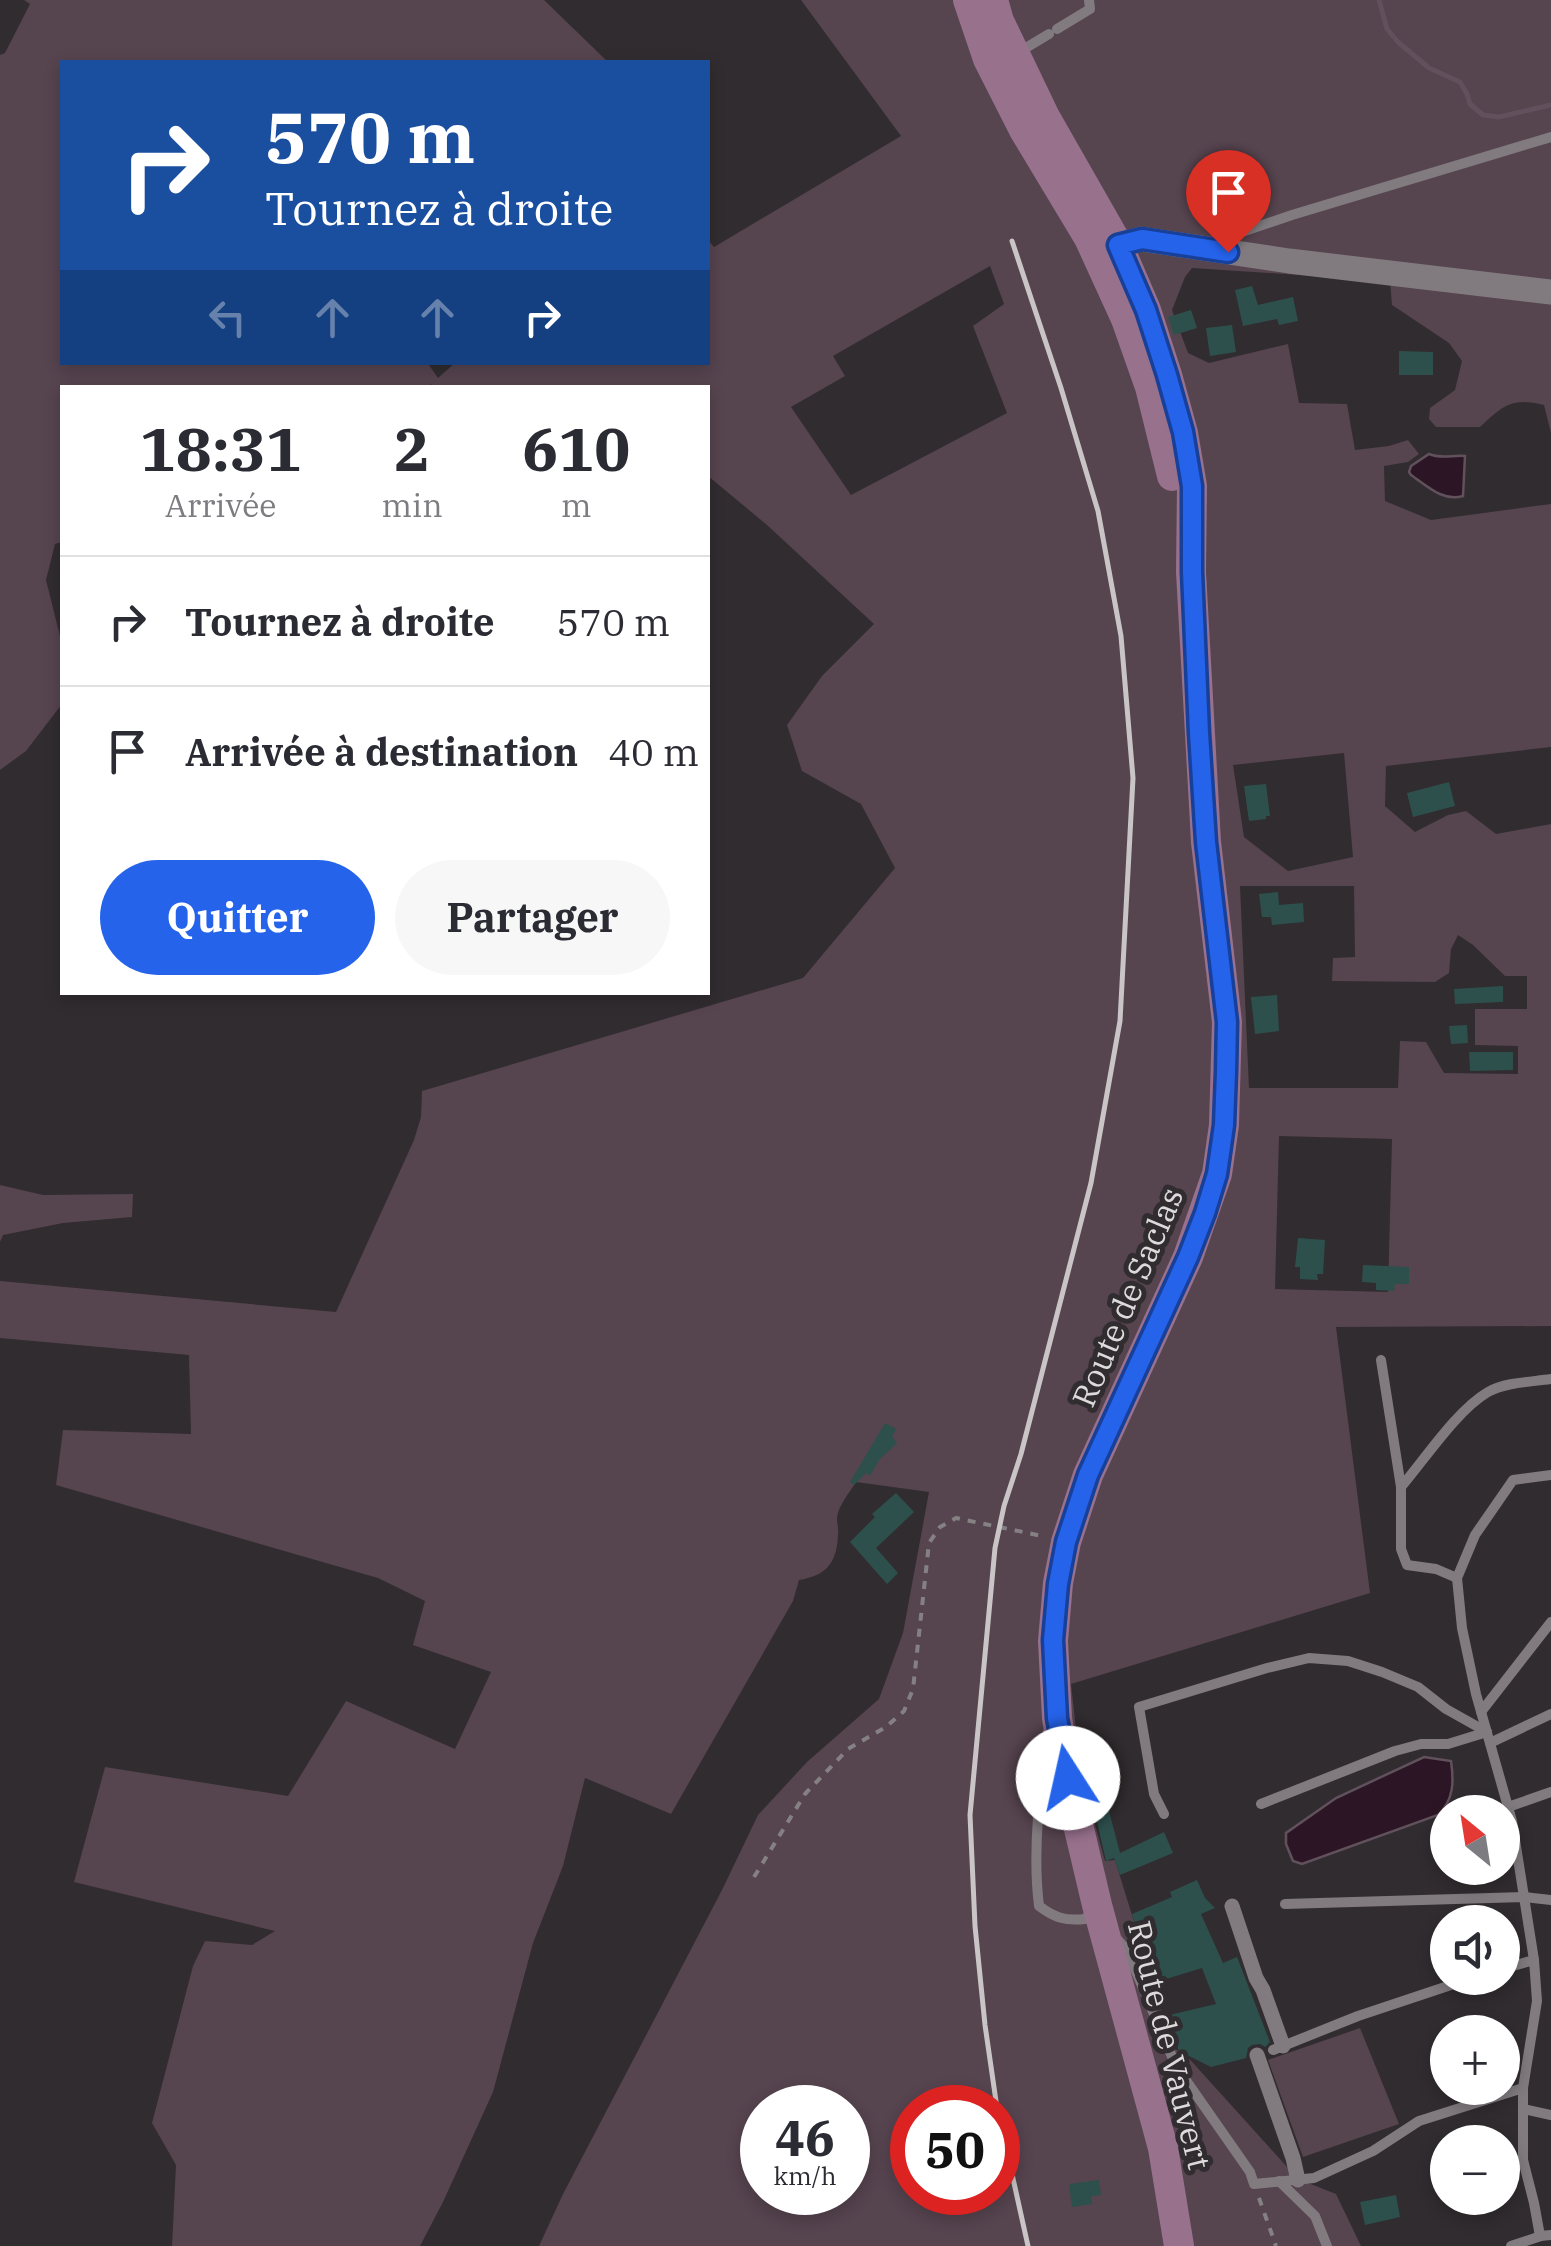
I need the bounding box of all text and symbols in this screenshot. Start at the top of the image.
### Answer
text: 570 m [265,91,475,182]
icon: right [100,100,230,230]
pin [1186,150,1271,253]
icon: arrive [1201,165,1256,220]
text: Tournez à droite [265,179,613,237]
icon: left [200,290,255,345]
icon: ahead [305,290,360,345]
icon: ahead [410,290,465,345]
icon: right [515,290,570,345]
text: 18:31 [140,409,302,488]
text: 2 [394,409,430,488]
text: 610 [522,409,630,488]
text: Arrivée [165,484,277,526]
text: min [382,484,443,526]
text: m [561,484,592,526]
icon: right [100,594,155,649]
text: Tournez à droite [185,597,494,646]
text: 570 m [557,597,670,646]
icon: arrive [100,724,155,779]
text: Arrivée à destination [185,727,578,776]
text: 40 m [608,727,699,776]
button: Quitter [100,860,375,975]
button: Partager [395,860,670,975]
street label: Route de Saclas [1062,1181,1192,1413]
position arrow [1016,1726,1120,1830]
north arrow [1430,1795,1520,1885]
map controls [1430,1795,1520,2215]
button: sound [1430,1905,1520,1995]
street label: Route de Vauvert [1119,1916,1221,2174]
button: + [1430,2015,1520,2105]
speed limit sign: 50 [890,2085,1020,2215]
text: 46 [775,2105,835,2170]
button: − [1430,2125,1520,2215]
text: km/h [773,2159,837,2192]

